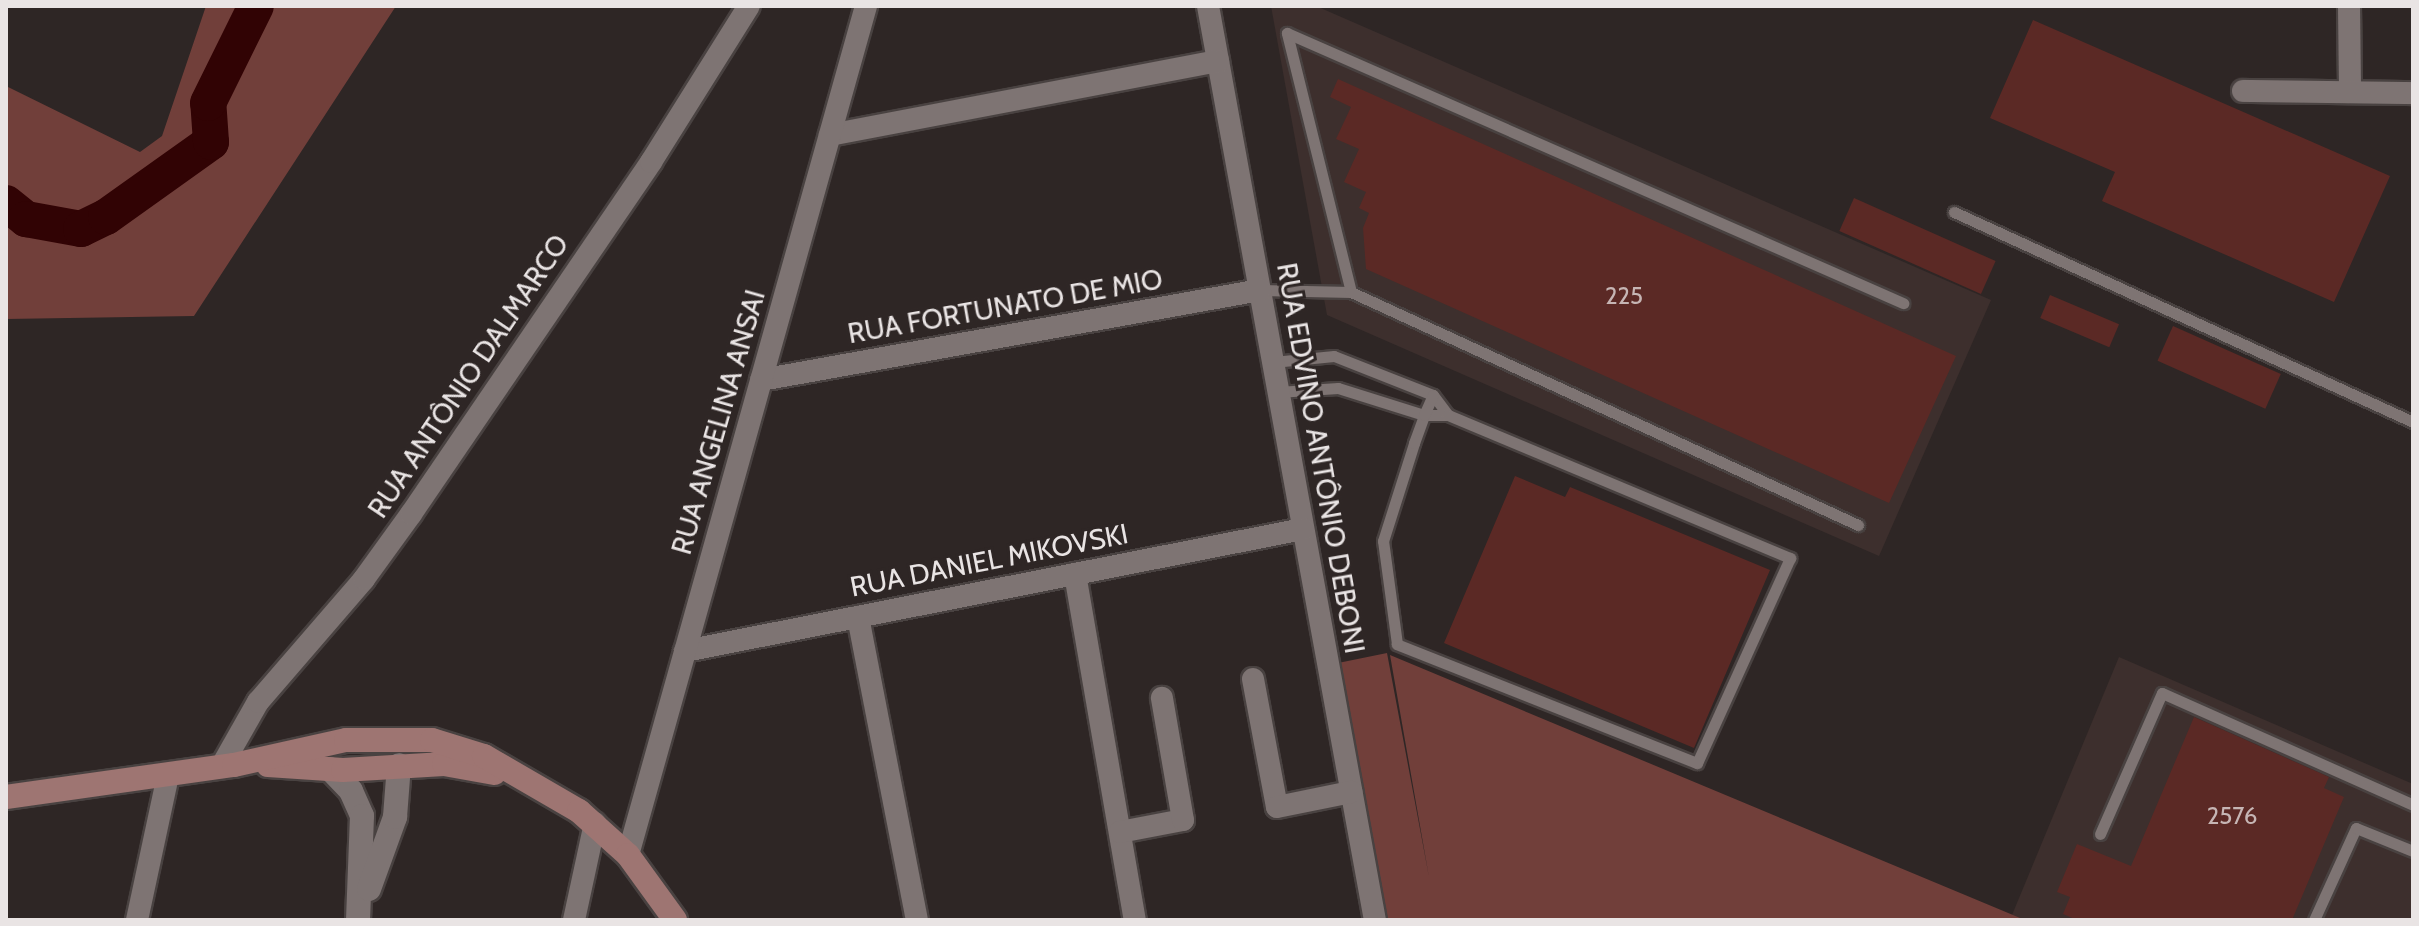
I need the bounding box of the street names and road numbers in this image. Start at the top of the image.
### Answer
street label: RUA ANTÔNIO DALMARCO [361,228,575,524]
street label: RUA EDVINO ANTÔNIO DEBONI [1270,260,1372,656]
street label: RUA FORTUNATO DE MIO [845,262,1165,350]
street label: RUA ANGELINA ANSAI [664,286,772,558]
street label: RUA DANIEL MIKOVSKI [847,517,1131,603]

